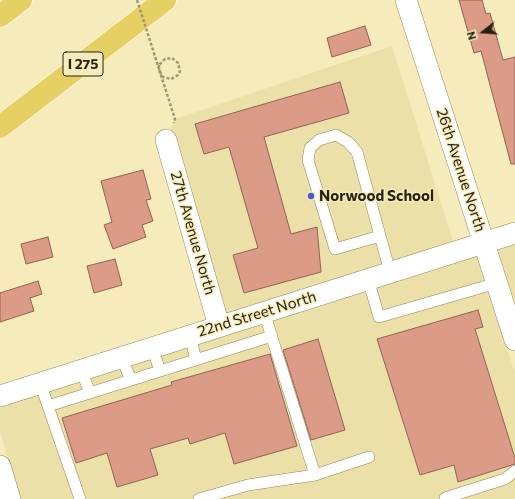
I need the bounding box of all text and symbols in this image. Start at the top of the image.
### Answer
north arrow [463,12,503,52]
text: N [464,30,478,42]
road number: I 275 [63,52,103,76]
street label: 26th Avenue North [433,106,489,234]
street label: 27th Avenue North [167,169,219,297]
place label: Norwood School [319,187,434,205]
marker: Norwood School [306,191,316,201]
street label: 22nd Street North [196,287,318,341]

